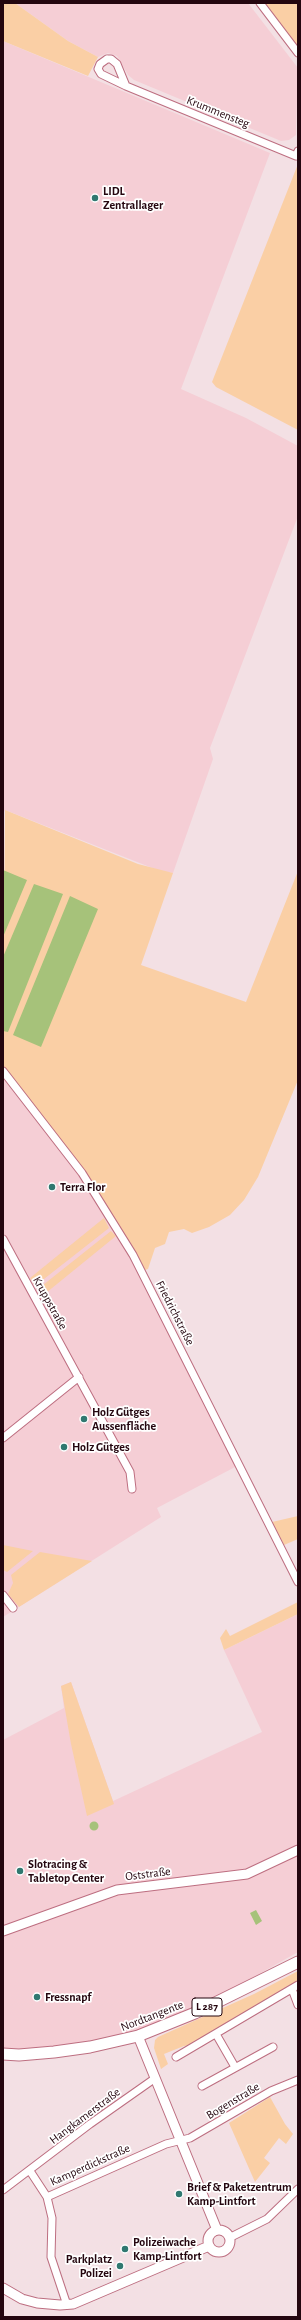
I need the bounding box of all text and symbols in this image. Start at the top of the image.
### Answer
street label: Krummensteg [184,93,252,131]
place label: LIDL Zentrallager [103,184,163,212]
marker: LIDL Zentrallager [90,193,100,203]
place label: Terra Flor [60,1180,106,1194]
marker: Terra Flor [47,1182,57,1192]
street label: Kruppstraße [30,1274,70,1332]
street label: Friedrichstraße [153,1278,197,1348]
place label: Holz Gütges Aussenfläche [92,1405,156,1433]
marker: Holz Gütges Aussenfläche [79,1414,89,1424]
place label: Holz Gütges [72,1440,129,1454]
marker: Holz Gütges [59,1442,69,1452]
place label: Slotracing & Tabletop Center [28,1857,104,1885]
street label: Oststraße [124,1864,172,1884]
marker: Slotracing & Tabletop Center [15,1866,25,1876]
place label: Fressnapf [45,1990,91,2004]
marker: Fressnapf [32,1992,42,2002]
street label: Nordtangente [119,1997,185,2035]
road number: L 287 [192,1998,222,2016]
street label: Bogenstraße [204,2079,262,2123]
street label: Hangkamerstraße [47,2085,123,2147]
street label: Kamperdickstraße [48,2141,132,2189]
place label: Brief & Paketzentrum Kamp-Lintfort [187,2180,292,2208]
marker: Brief & Paketzentrum Kamp-Lintfort [174,2189,184,2199]
place label: Polizeiwache Kamp-Lintfort [133,2235,201,2263]
marker: Polizeiwache Kamp-Lintfort [120,2244,130,2254]
place label: Parkplatz Polizei [66,2252,112,2280]
marker: Parkplatz Polizei [115,2261,125,2271]

